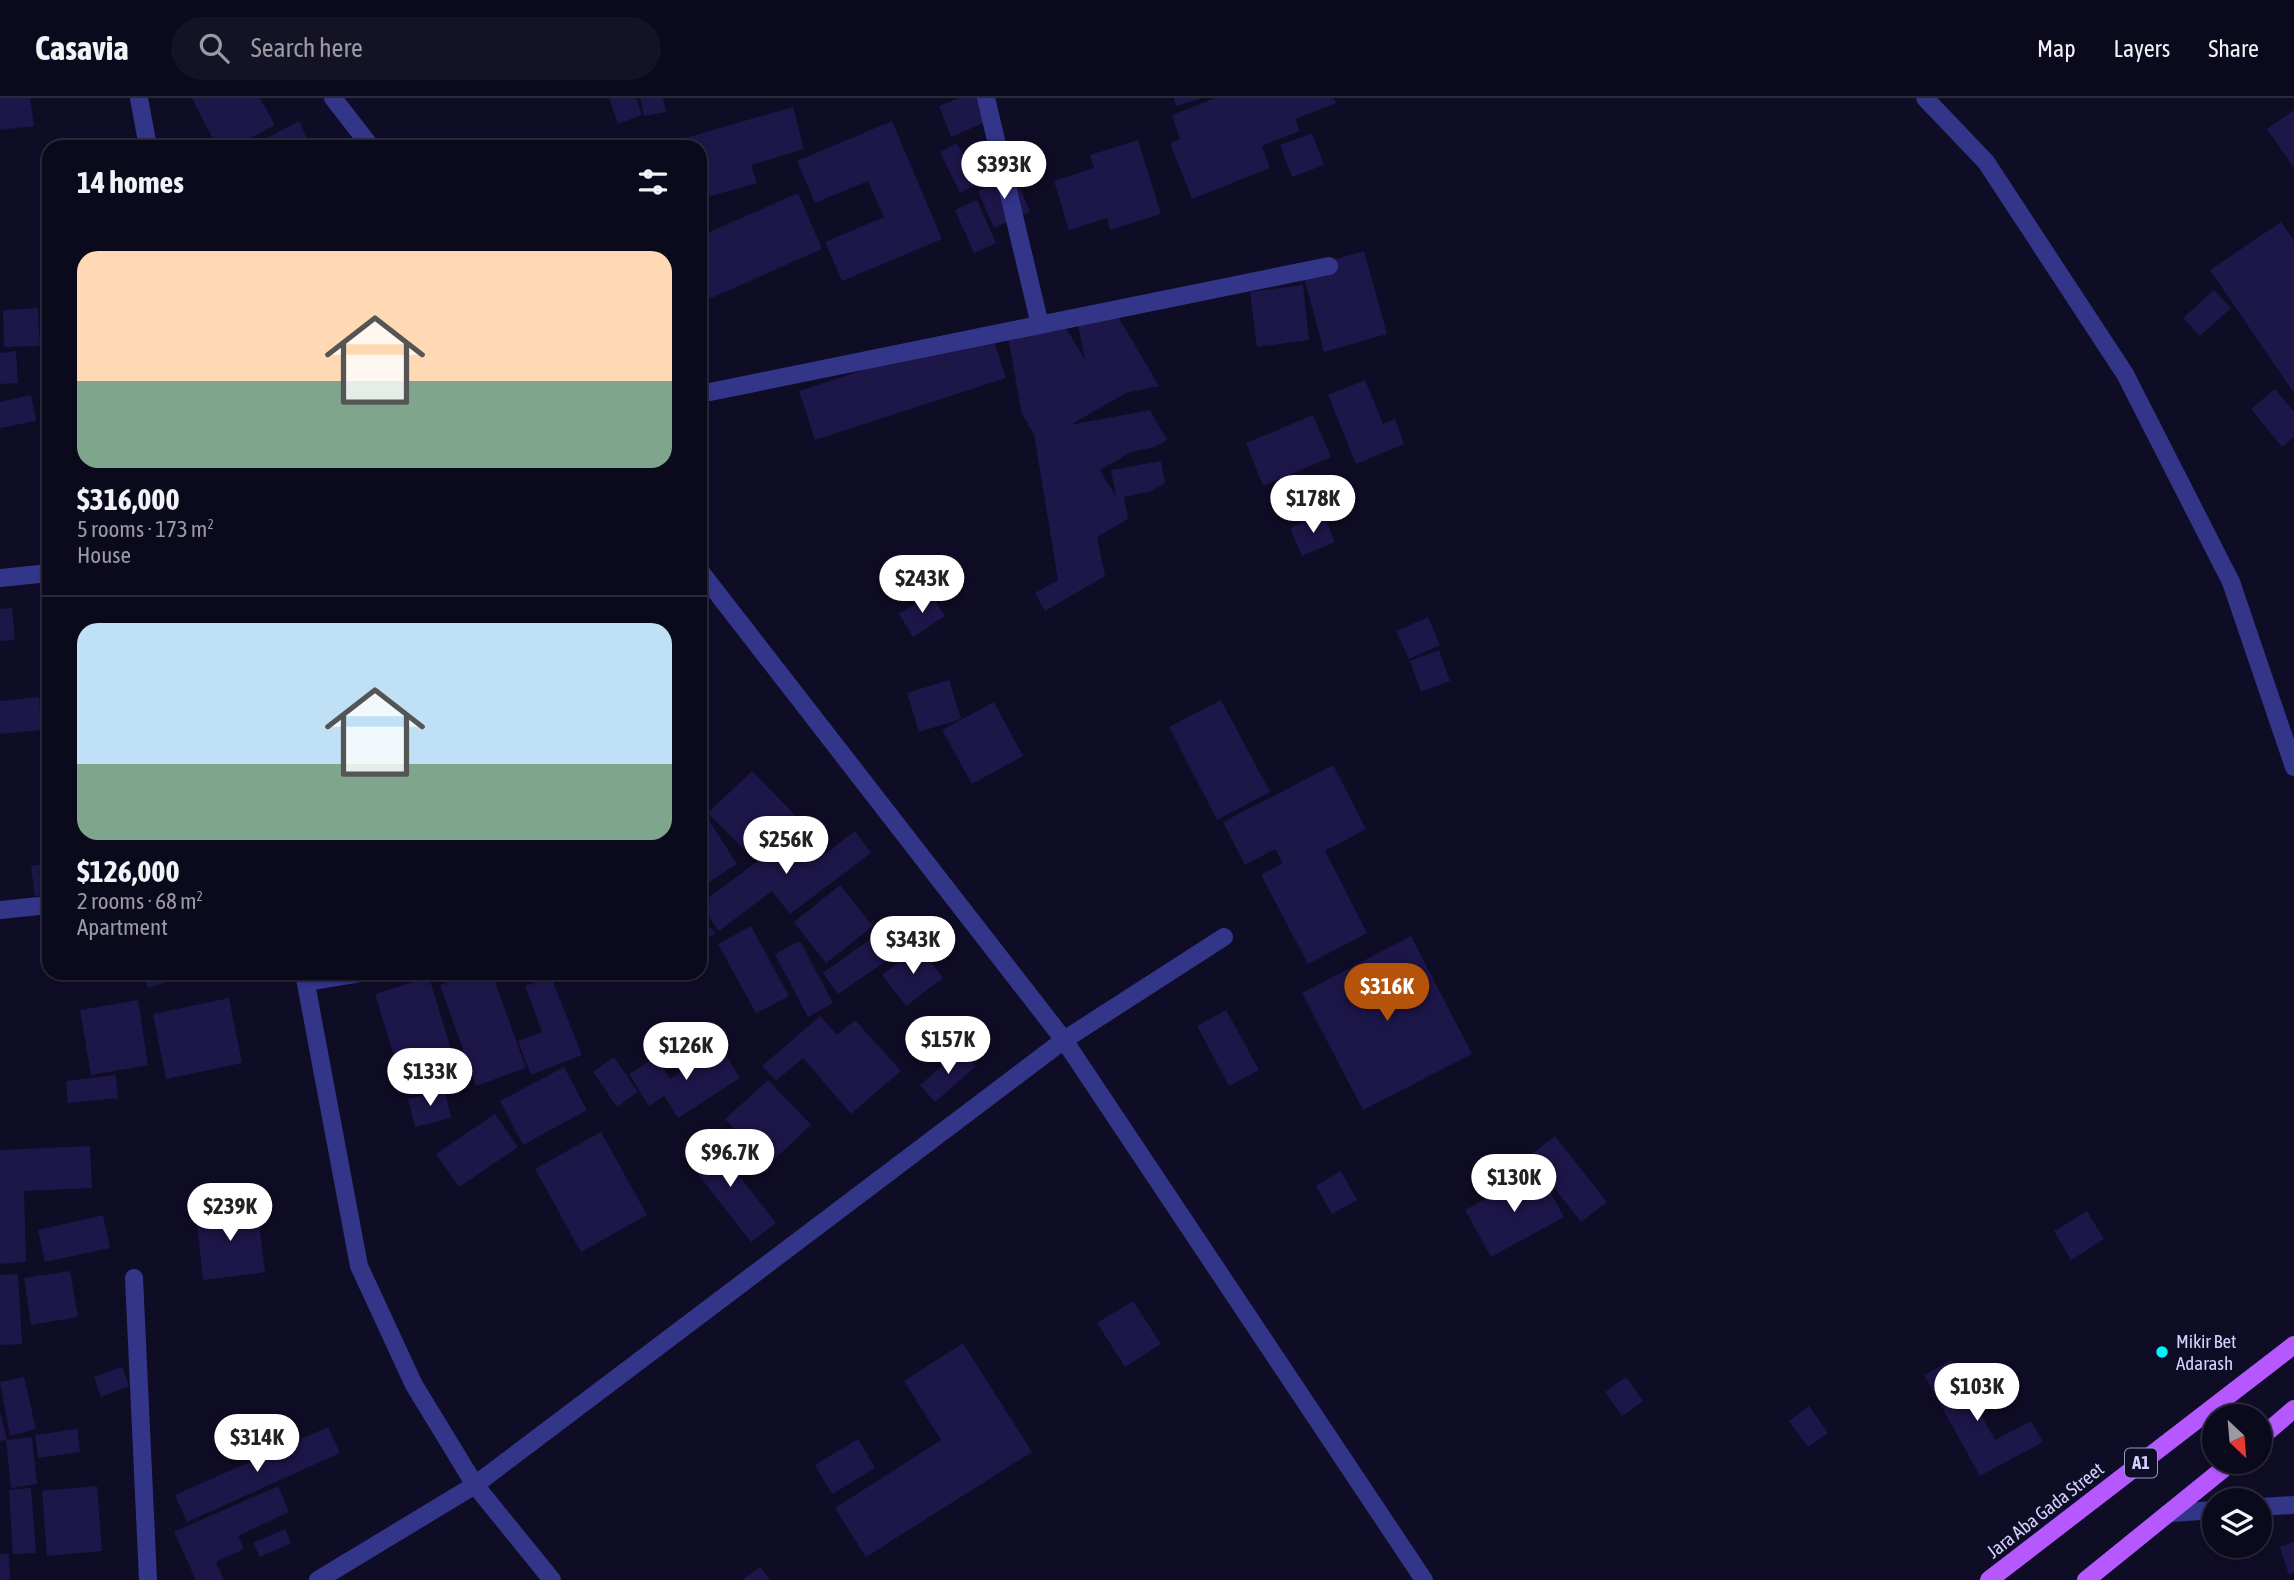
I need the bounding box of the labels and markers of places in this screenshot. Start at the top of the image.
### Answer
pin: $393K [955,141,1053,201]
pin: $178K [1264,476,1362,535]
pin: $243K [873,556,971,615]
pin: $256K [737,816,835,876]
pin: $343K [864,916,962,976]
pin: $316K [1338,964,1436,1023]
pin: $157K [899,1016,997,1076]
pin: $126K [637,1023,735,1082]
pin: $133K [381,1048,479,1108]
pin: $96.7K [673,1130,787,1189]
pin: $130K [1465,1154,1563,1214]
pin: $239K [181,1184,279,1243]
place label: Mikir Bet Adarash [2176,1330,2237,1374]
marker: Mikir Bet Adarash [2154,1344,2170,1360]
pin: $103K [1928,1364,2026,1423]
pin: $314K [208,1414,306,1474]

